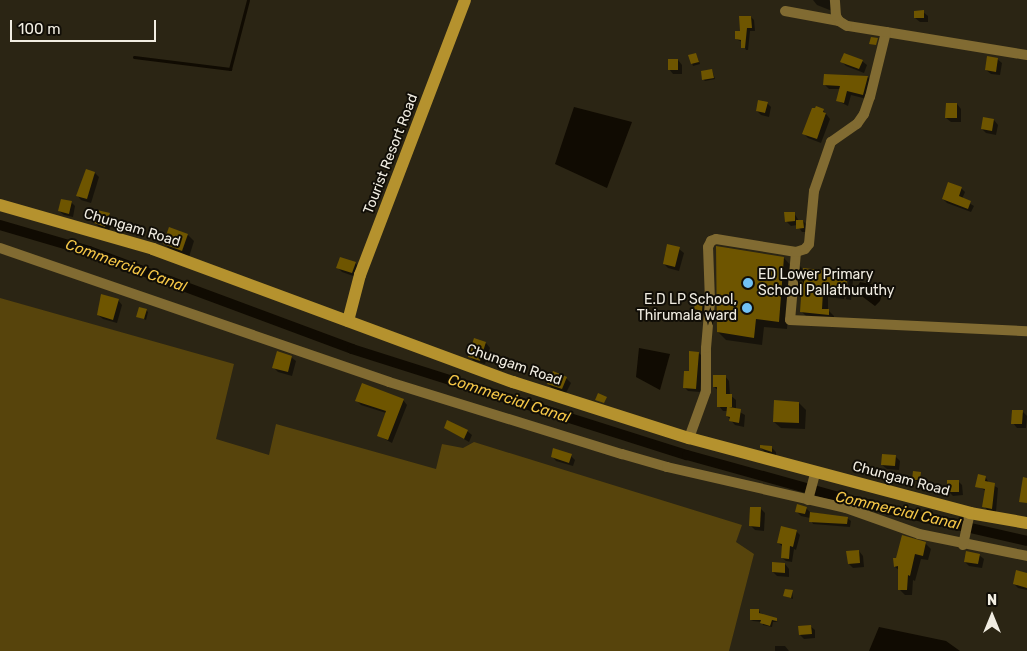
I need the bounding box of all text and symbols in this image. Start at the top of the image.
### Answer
scale bar [12,10,159,42]
text: 100 m [18,20,60,38]
street label: Tourist Resort Road [360,91,422,217]
street label: Chungam Road [82,205,182,251]
water label: Commercial Canal [63,236,189,296]
place label: ED Lower Primary School Pallathuruthy [758,267,895,300]
marker: ED Lower Primary School Pallathuruthy [742,277,754,289]
place label: E.D LP School, Thirumala ward [637,292,737,324]
marker: E.D LP School, Thirumala ward [741,302,753,314]
street label: Chungam Road [464,341,564,389]
water label: Commercial Canal [446,371,572,427]
street label: Chungam Road [851,458,951,500]
water label: Commercial Canal [834,488,962,534]
north arrow [967,591,1017,641]
text: N [987,592,997,609]

